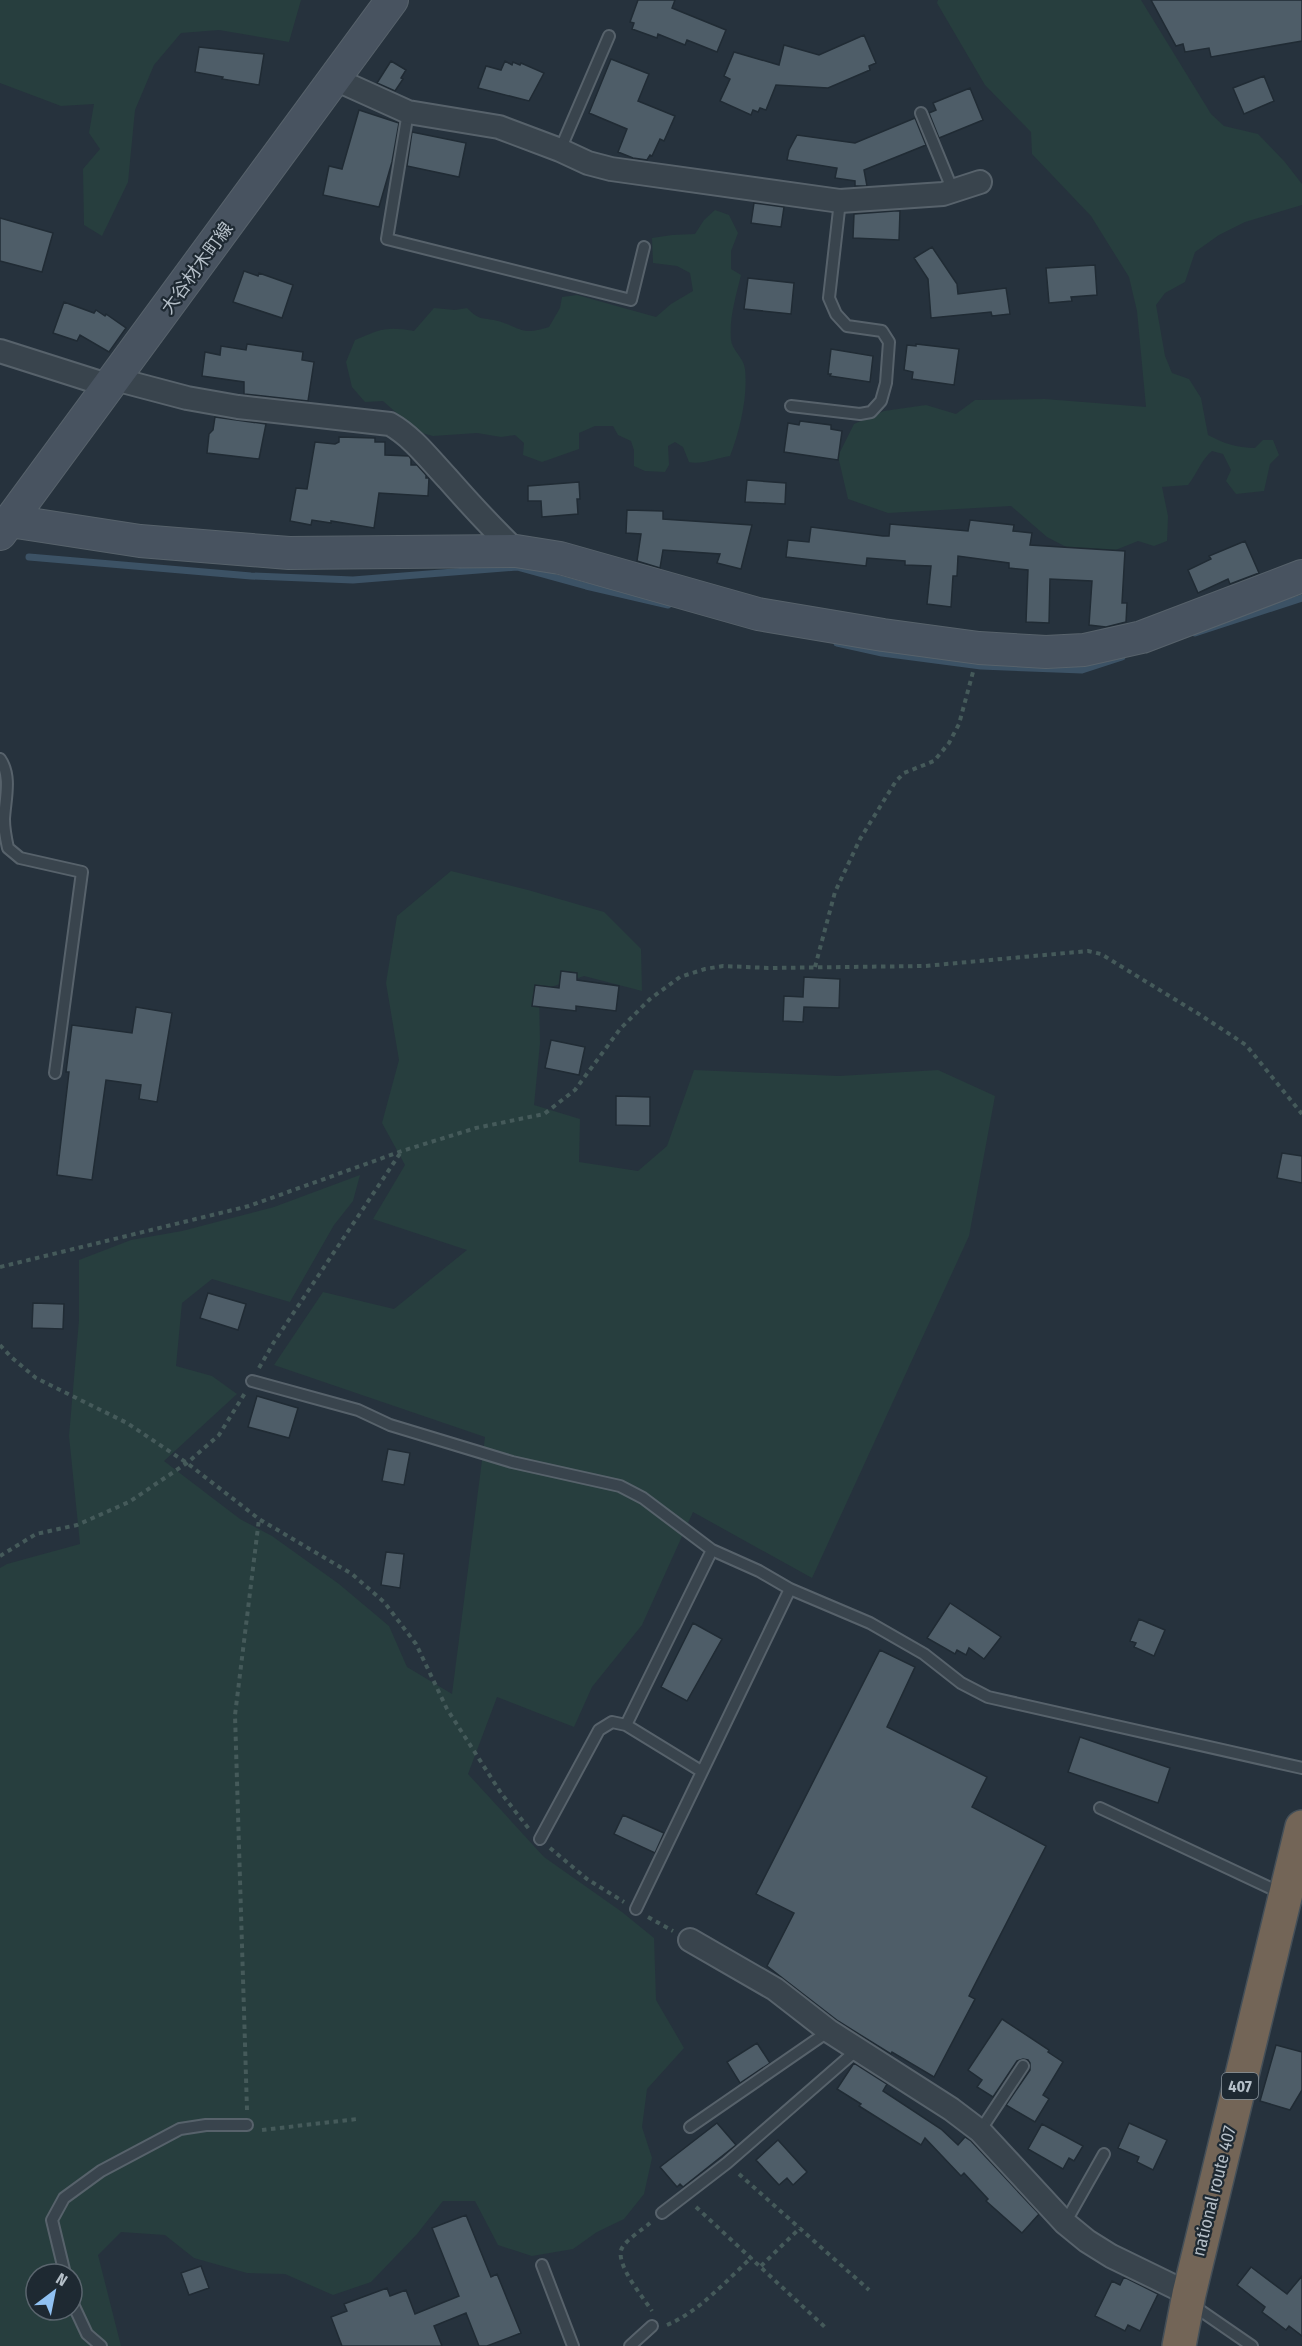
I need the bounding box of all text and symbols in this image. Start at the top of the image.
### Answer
street label: 大谷材木町線 [156,218,238,318]
road number: 407 [1222,2073,1258,2099]
street label: national route 407 [1187,2123,1241,2259]
north arrow [24,2262,84,2322]
text: N [53,2269,71,2290]

